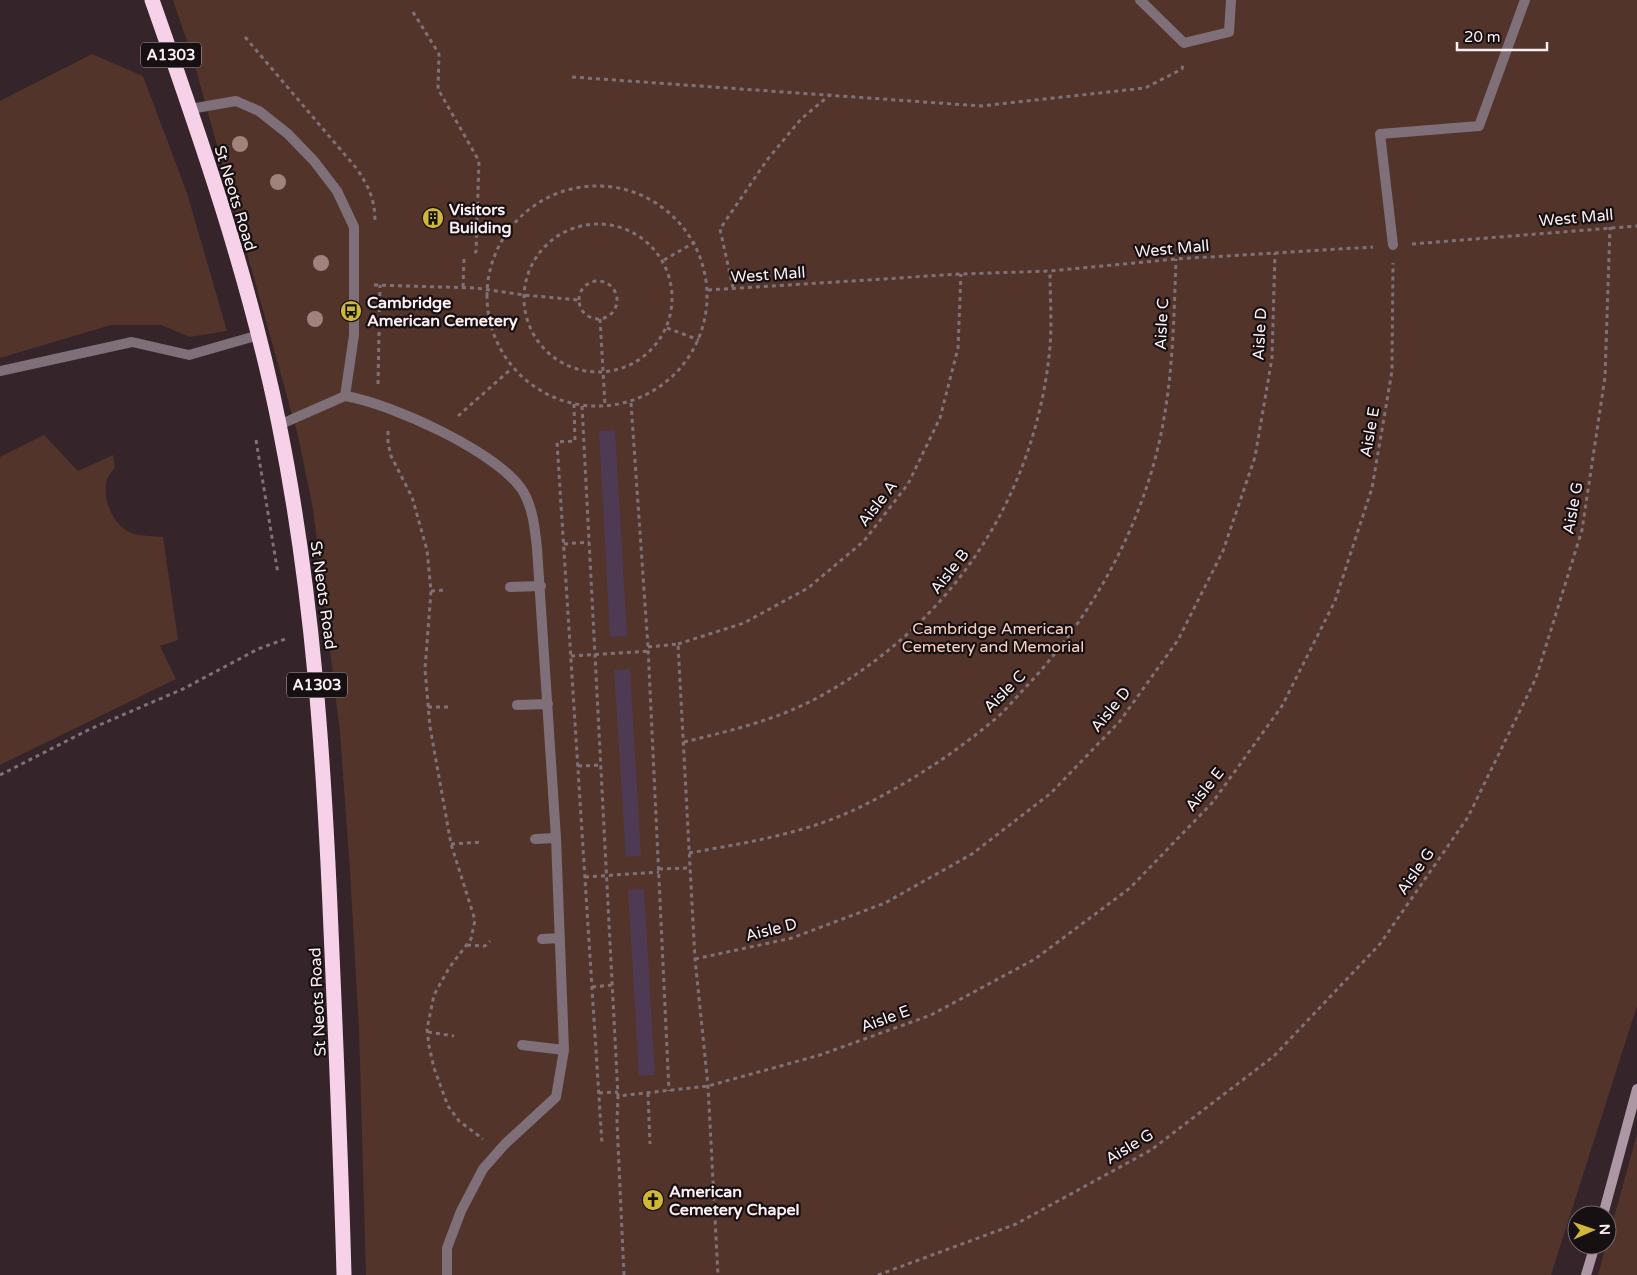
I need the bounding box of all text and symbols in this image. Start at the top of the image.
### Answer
scale bar [1457,20,1547,52]
text: 20 m [1464,28,1501,46]
road number: A1303 [141,42,201,68]
street label: St Neots Road [210,143,261,253]
place label: Visitors Building [449,200,512,238]
street label: West Mall [1538,205,1614,231]
building icon: Visitors Building [421,206,445,230]
street label: West Mall [1134,236,1210,262]
street label: West Mall [730,262,806,288]
place label: Cambridge American Cemetery [367,293,518,331]
street label: Aisle C [1151,298,1173,350]
bus stop icon: Cambridge American Cemetery [339,299,363,323]
street label: Aisle D [1249,307,1271,361]
street label: Aisle E [1356,405,1384,459]
street label: Aisle A [854,477,902,531]
street label: Aisle G [1559,480,1587,536]
street label: St Neots Road [306,540,341,651]
street label: Aisle B [926,545,974,598]
park label: Cambridge American Cemetery and Memorial [902,619,1084,657]
street label: Aisle C [979,666,1030,717]
road number: A1303 [287,672,347,698]
street label: Aisle D [1086,683,1135,736]
street label: Aisle E [1181,764,1229,816]
street label: Aisle G [1392,844,1439,899]
street label: Aisle D [743,914,799,946]
street label: St Neots Road [305,947,331,1057]
street label: Aisle E [858,1001,913,1037]
street label: Aisle G [1102,1125,1157,1169]
place label: American Cemetery Chapel [669,1182,800,1220]
church icon: American Cemetery Chapel [641,1188,665,1212]
north arrow [1567,1205,1617,1255]
text: N [1596,1224,1613,1235]

